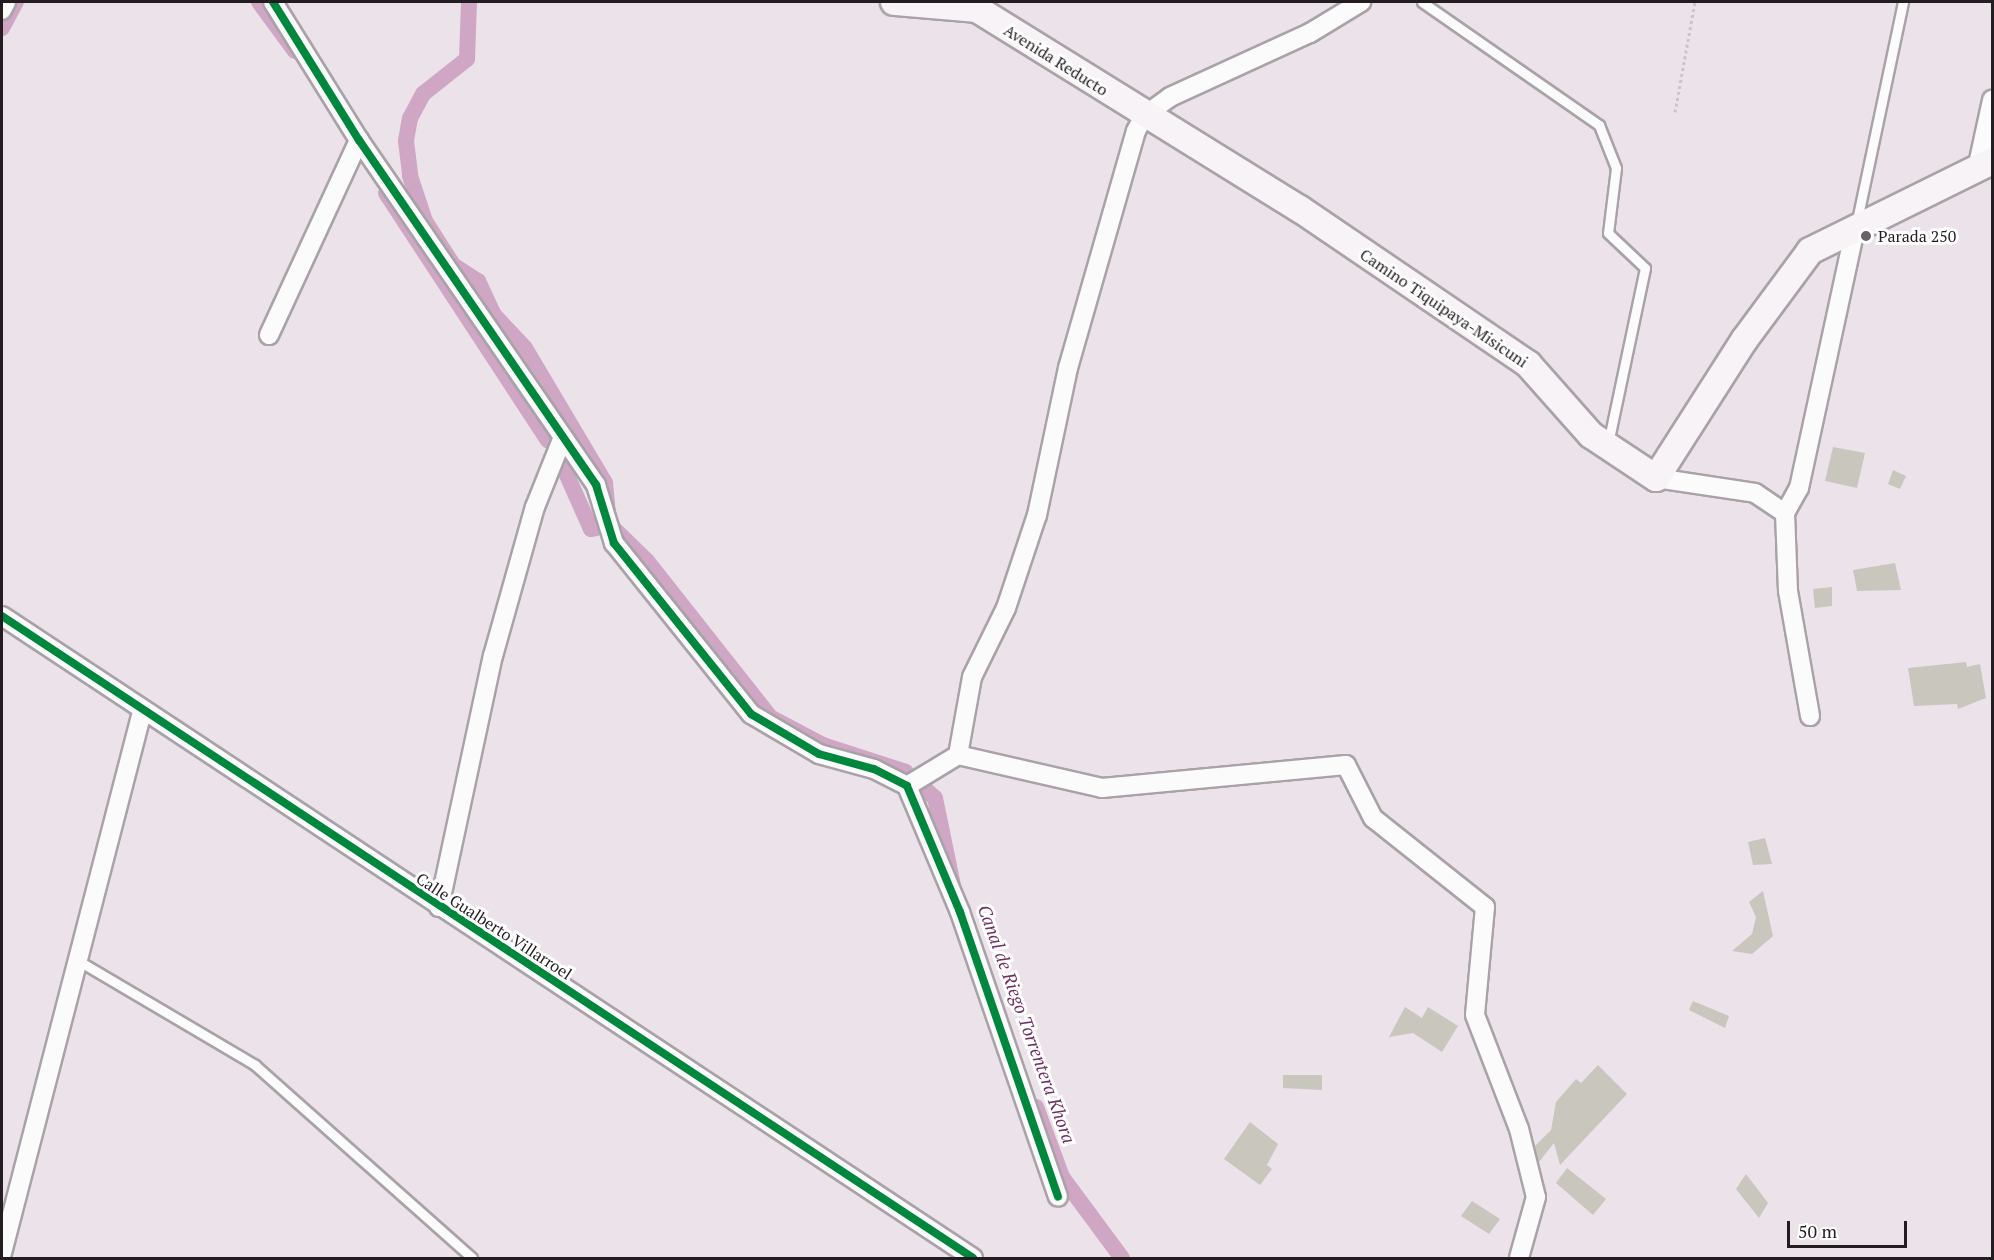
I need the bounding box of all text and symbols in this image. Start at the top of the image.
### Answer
street label: Avenida Reducto [1000,20,1112,100]
place label: Parada 250 [1878,226,1956,246]
marker: Parada 250 [1859,229,1873,243]
street label: Camino Tiquipaya-Misicuni [1356,245,1532,371]
street label: Calle Gualberto Villarroel [412,868,576,984]
water label: Canal de Riego Torrentera Khora [974,902,1080,1146]
scale bar [1790,1209,1910,1247]
text: 50 m [1798,1219,1837,1243]

